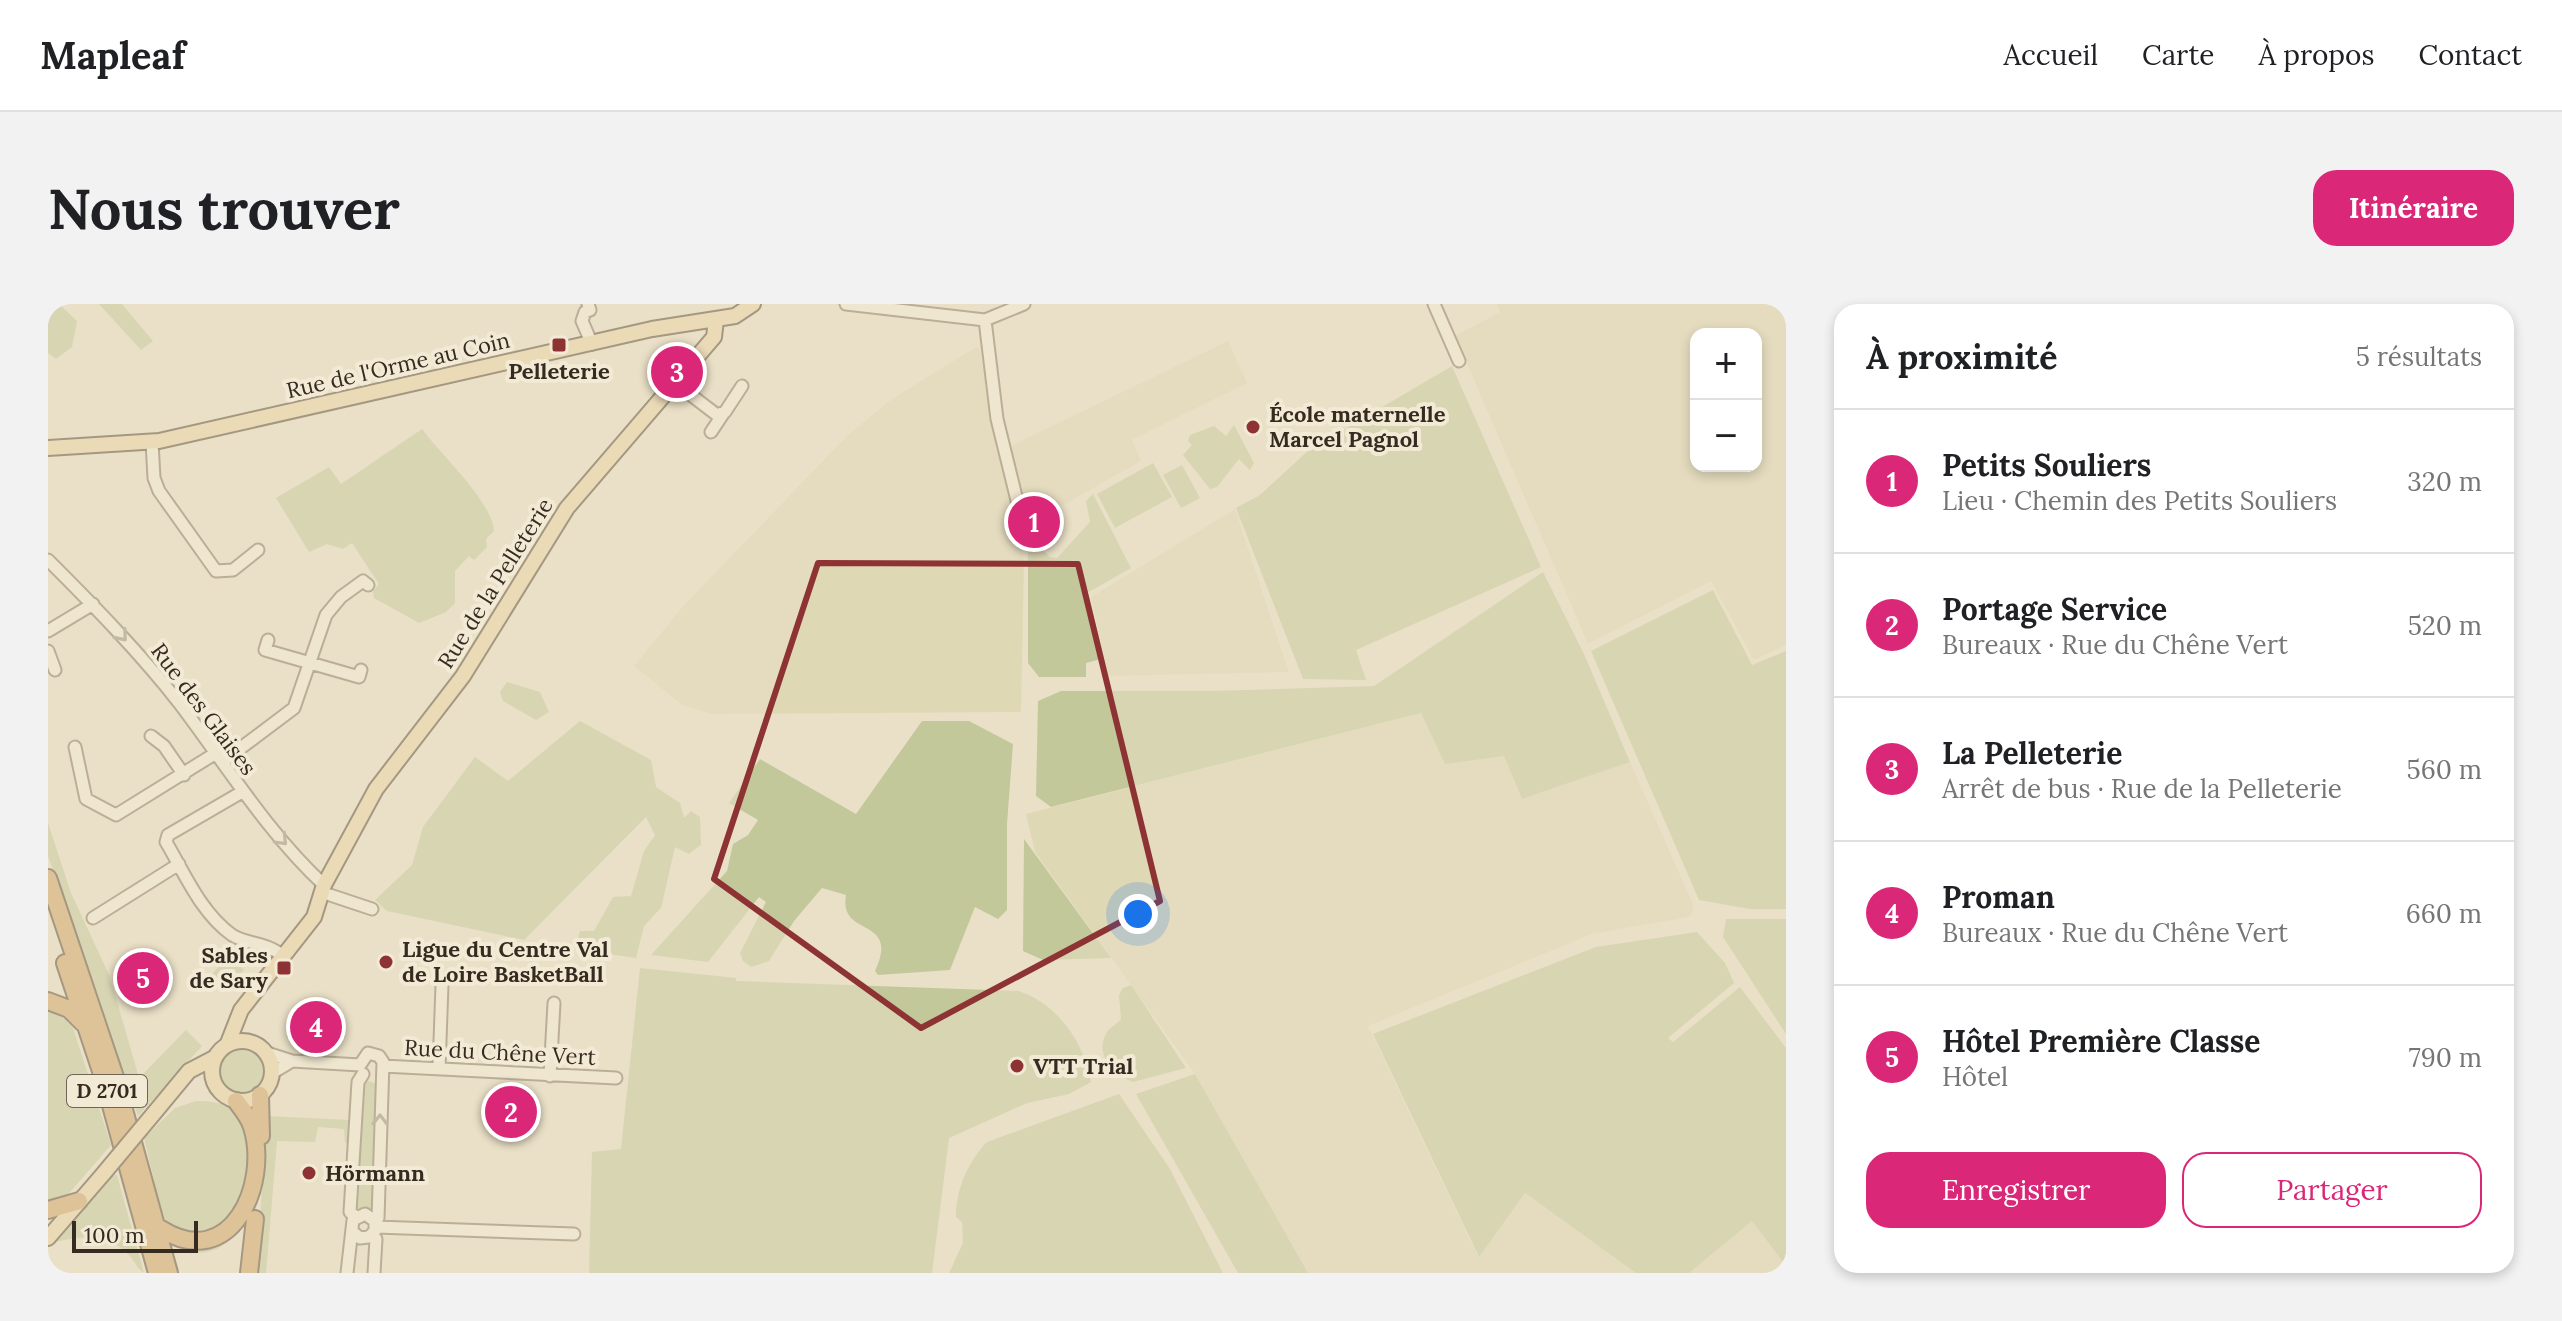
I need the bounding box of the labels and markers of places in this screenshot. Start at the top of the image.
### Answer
marker: Pelleterie [550,336,568,354]
pin: 3 [651,342,703,402]
place label: Pelleterie [508,357,610,385]
place label: École maternelle Marcel Pagnol [1269,400,1446,453]
marker: École maternelle Marcel Pagnol [1244,418,1262,436]
pin: 1 [1008,492,1060,552]
place label: Ligue du Centre Val de Loire BasketBall [402,935,609,988]
place label: Sables de Sary [190,941,269,994]
pin: 5 [117,948,169,1008]
marker: Ligue du Centre Val de Loire BasketBall [377,953,395,971]
marker: Sables de Sary [275,959,293,977]
pin: 4 [290,997,342,1057]
place label: VTT Trial [1033,1052,1134,1080]
marker: VTT Trial [1008,1057,1026,1075]
pin: 2 [485,1082,537,1142]
place label: Hörmann [325,1159,425,1187]
marker: Hörmann [300,1164,318,1182]

